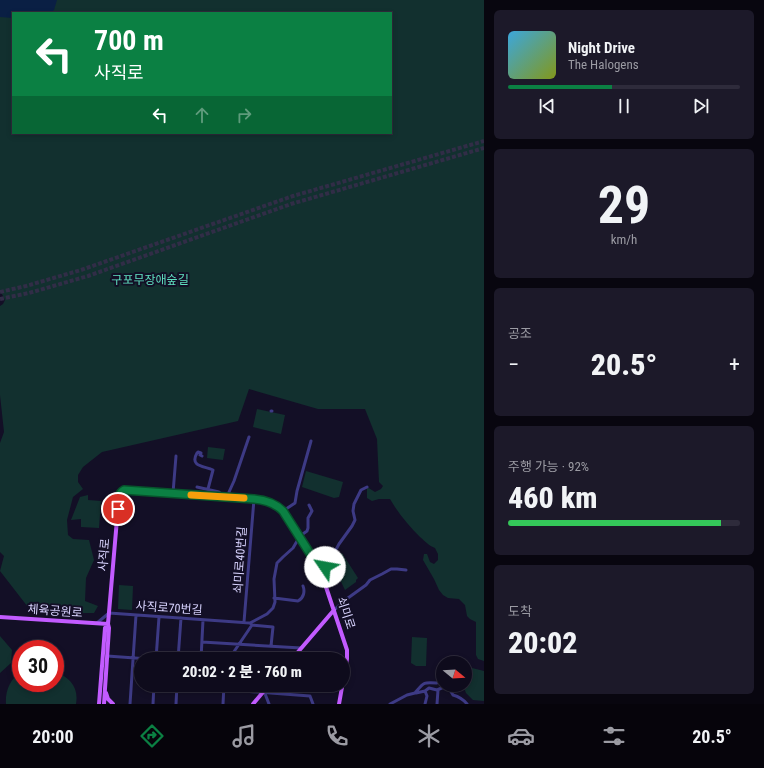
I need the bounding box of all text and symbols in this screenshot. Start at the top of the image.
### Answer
text: 700 m [94,24,164,57]
icon: left [28,28,80,80]
text: Night Drive [568,39,635,57]
text: The Halogens [568,57,639,72]
text: 사직로 [94,62,144,83]
icon: previous [536,95,558,117]
icon: pause [613,95,635,117]
icon: next [690,95,712,117]
icon: left [149,104,171,126]
icon: ahead [191,104,213,126]
icon: right [233,104,255,126]
text: 29 [598,175,650,236]
text: km/h [611,232,637,247]
park label: 구포무장애숲길 [111,273,189,287]
text: 공조 [508,326,532,341]
text: 20.5° [591,347,657,382]
text: − [508,352,519,377]
text: + [729,352,740,377]
text: 주행 가능 · 92% [508,459,589,474]
text: 460 km [508,480,597,515]
pin [101,492,135,526]
icon: arrive [107,498,129,520]
street label: 쇠미로40번길 [231,526,249,594]
street label: 사직로 [96,538,112,572]
position arrow [304,546,346,588]
street label: 쇠미로 [334,595,358,631]
street label: 사직로70번길 [135,599,203,617]
street label: 체육공원로 [27,602,83,620]
text: 도착 [508,604,532,619]
text: 20:02 [508,625,577,660]
speed limit sign: 30 [12,640,64,692]
north arrow [436,656,472,692]
map controls [436,656,472,692]
text: 20:02 · 2 분 · 760 m [182,663,302,681]
icon: directions [138,722,166,750]
icon: music [230,722,258,750]
icon: phone [323,722,351,750]
icon: climate [415,722,443,750]
icon: car [507,722,535,750]
icon: filters [600,722,628,750]
text: 20:00 [32,726,74,747]
text: 20.5° [692,726,732,747]

